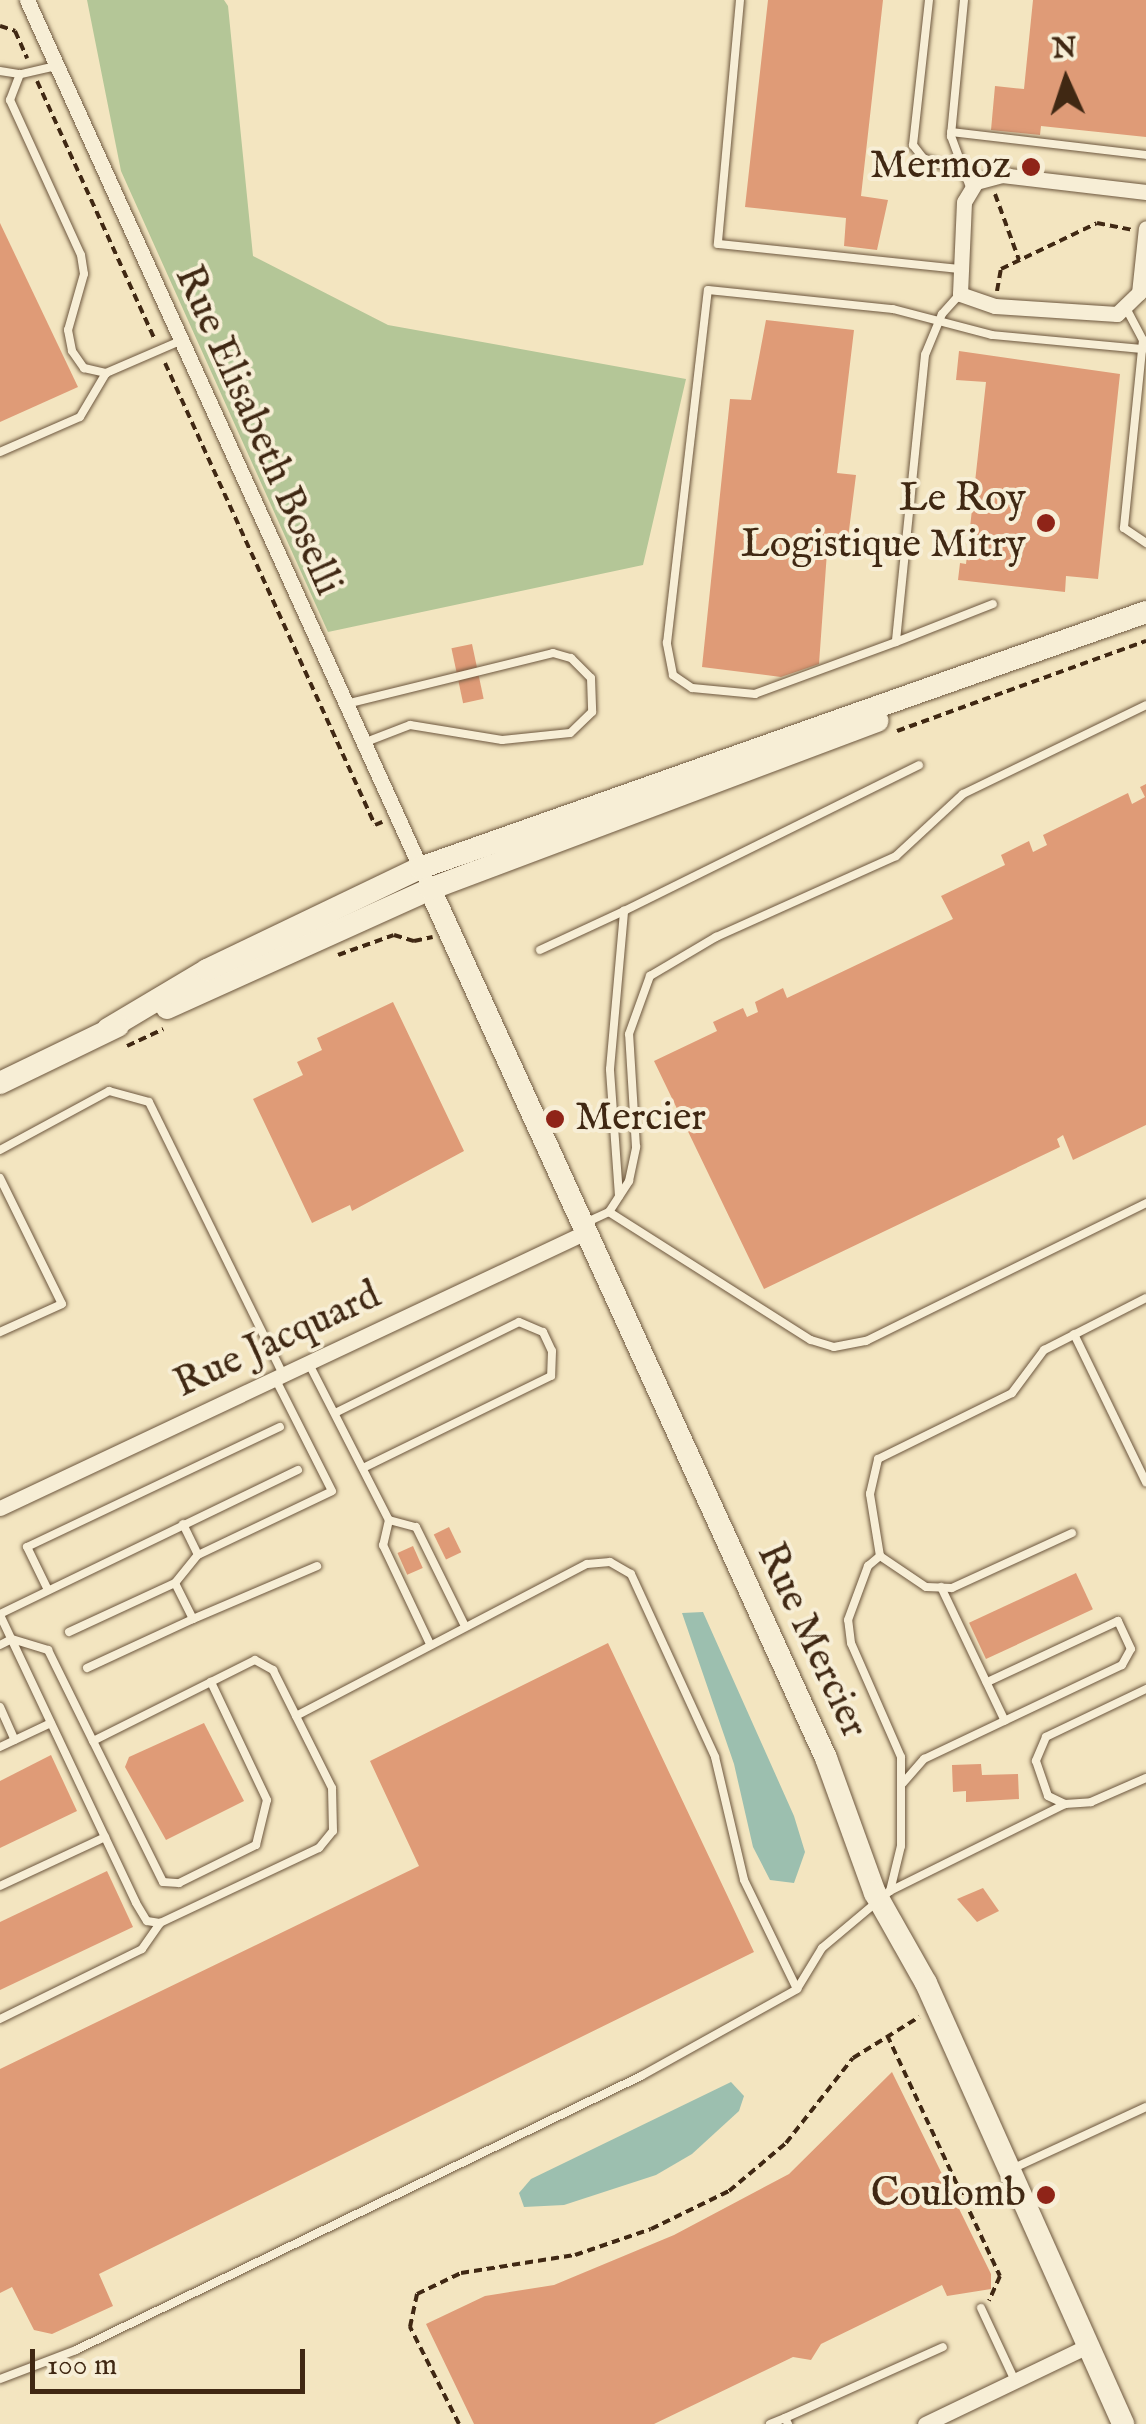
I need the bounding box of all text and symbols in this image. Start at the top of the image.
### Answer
north arrow [1016,30,1116,130]
text: N [1051,31,1077,68]
place label: Mermoz [870,143,1011,191]
marker: Mermoz [1020,156,1042,178]
street label: Rue Elisabeth Boselli [163,259,351,603]
place label: Le Roy Logistique Mitry [741,476,1026,570]
marker: Le Roy Logistique Mitry [1035,512,1057,534]
place label: Mercier [575,1095,706,1143]
marker: Mercier [544,1108,566,1130]
street label: Rue Jacquard [167,1272,389,1410]
street label: Rue Mercier [745,1536,877,1746]
place label: Coulomb [871,2171,1026,2219]
marker: Coulomb [1035,2184,1057,2206]
scale bar [35,2329,310,2391]
text: 100 m [47,2347,117,2385]

